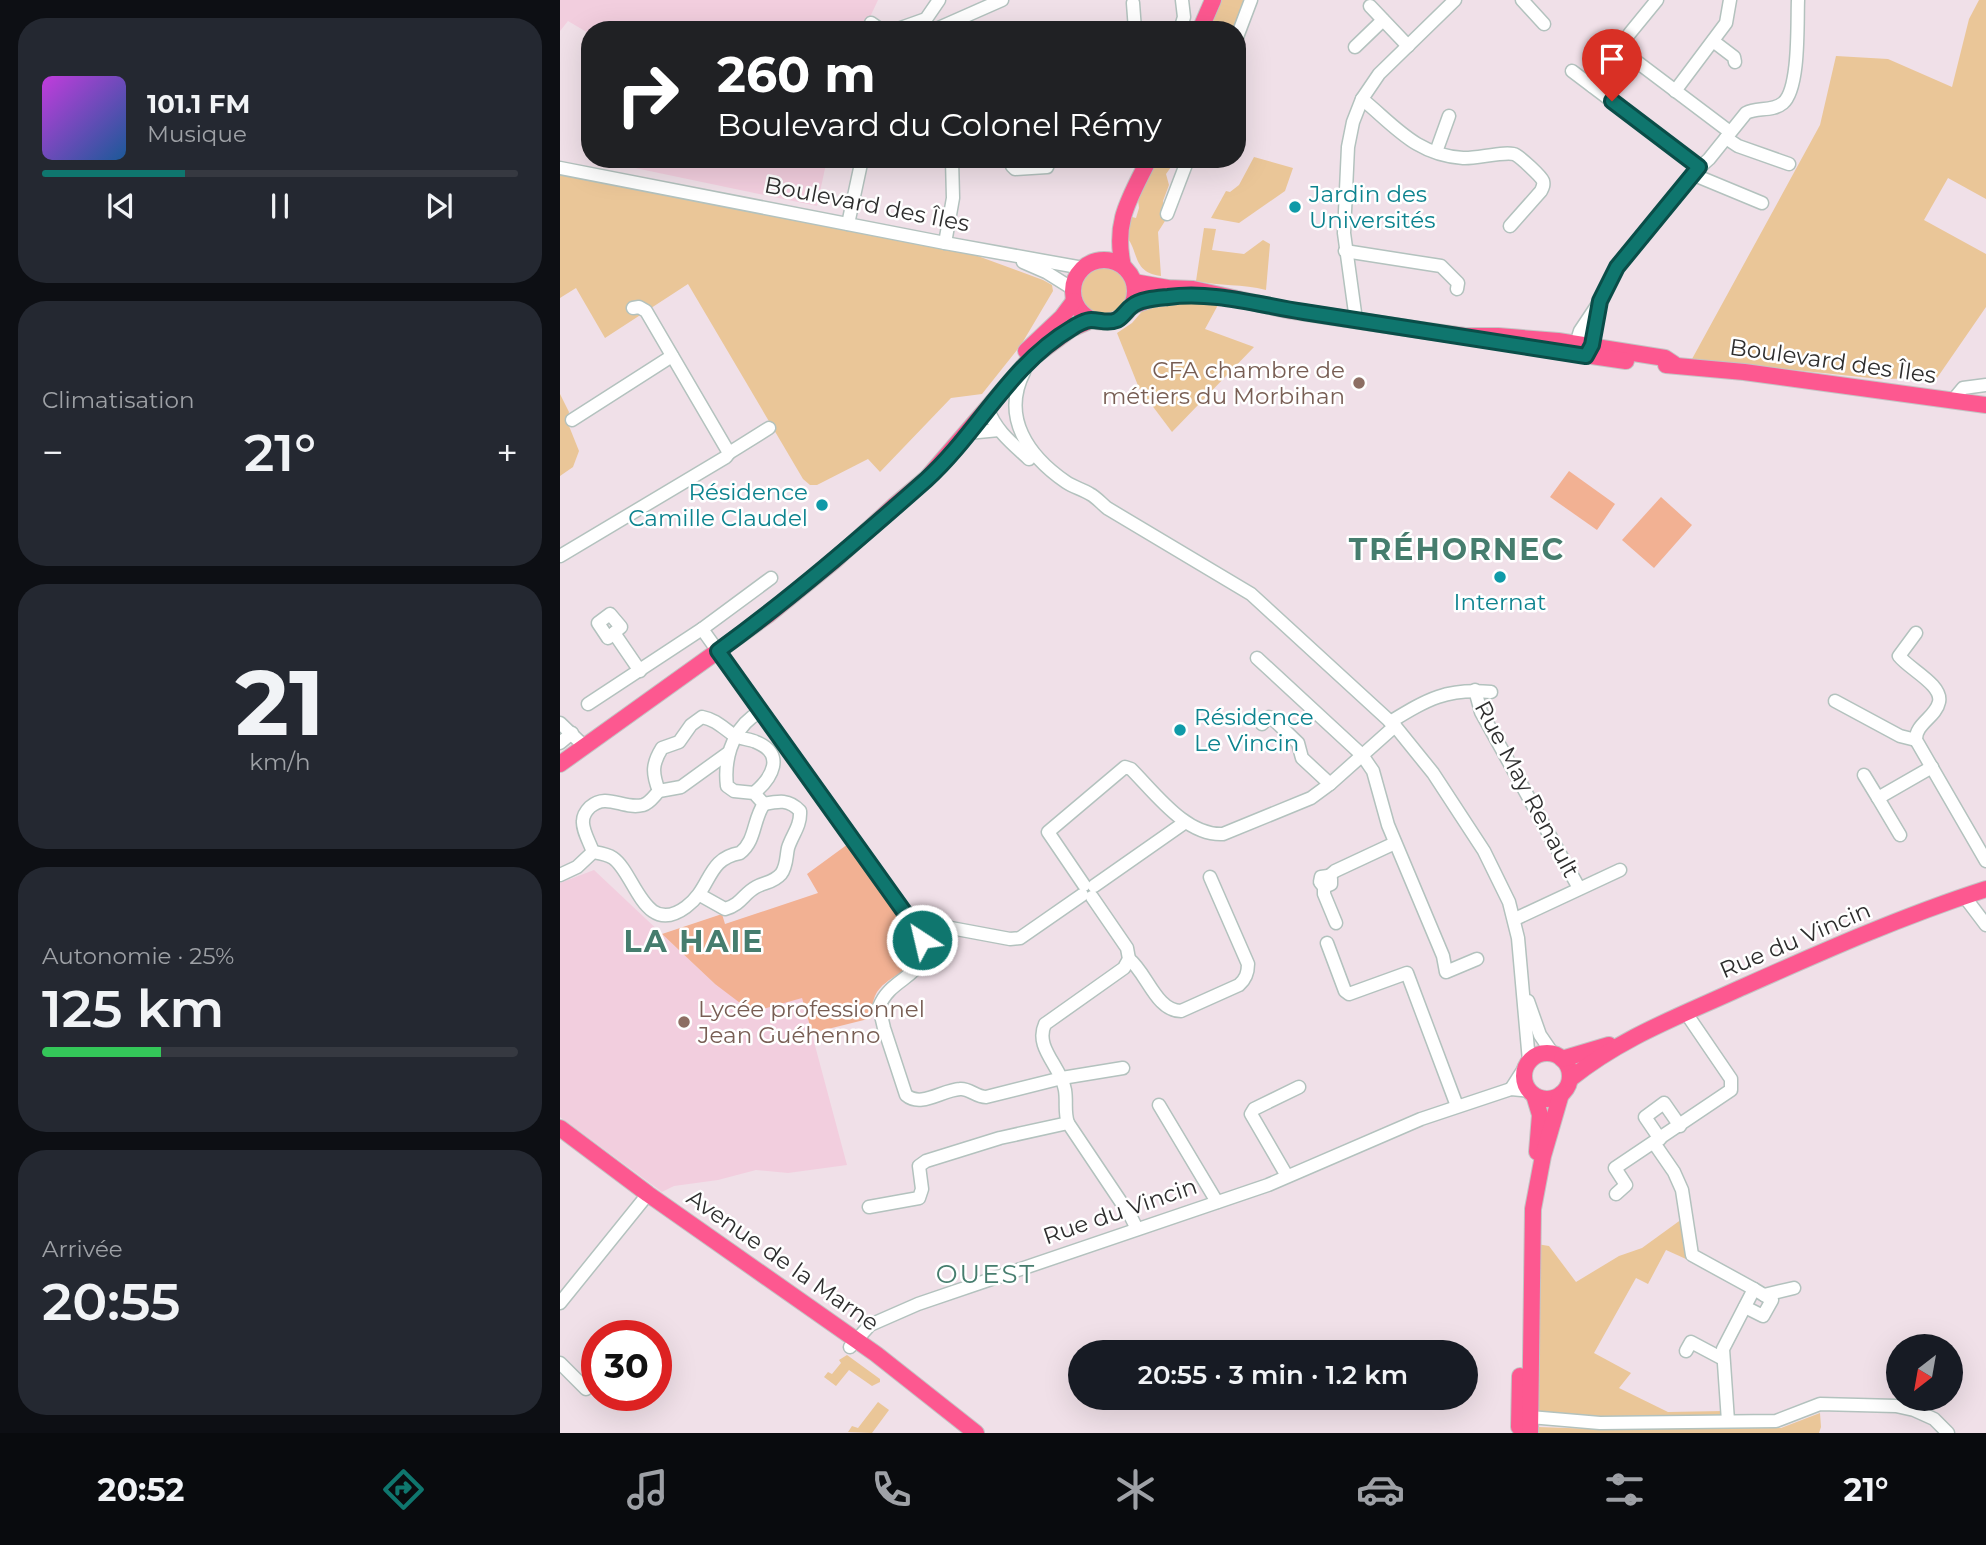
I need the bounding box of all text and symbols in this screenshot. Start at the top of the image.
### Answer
pin [1582,29,1642,101]
icon: arrive [1593,40,1631,78]
text: 260 m [717,45,876,104]
icon: right [602,49,693,140]
text: 101.1 FM [147,88,250,120]
text: Boulevard du Colonel Rémy [717,105,1162,144]
text: Musique [147,120,247,148]
street label: Boulevard des Îles [762,170,972,238]
place label: Jardin des Universités [1308,180,1435,234]
icon: previous [102,187,140,225]
icon: pause [261,187,299,225]
icon: next [420,187,458,225]
marker: Jardin des Universités [1287,199,1303,215]
street label: Boulevard des Îles [1728,333,1938,389]
place label: CFA chambre de métiers du Morbihan [1102,356,1345,410]
marker: CFA chambre de métiers du Morbihan [1351,375,1367,391]
text: Climatisation [42,386,194,414]
text: 21° [244,421,316,484]
text: − [42,429,64,476]
text: + [496,429,518,476]
place label: Résidence Camille Claudel [628,478,808,532]
marker: Résidence Camille Claudel [814,497,830,513]
district label: TRÉHORNEC [1349,531,1565,568]
marker: Internat [1492,569,1508,585]
place label: Internat [1454,588,1546,616]
text: 21 [235,647,325,758]
street label: Rue May Renault [1469,696,1585,882]
place label: Résidence Le Vincin [1194,703,1314,757]
marker: Résidence Le Vincin [1172,722,1188,738]
text: km/h [249,748,311,776]
street label: Rue du Vincin [1715,896,1875,984]
position arrow [885,903,959,977]
district label: LA HAIE [624,923,764,960]
text: Autonomie · 25% [42,942,234,970]
text: 125 km [42,977,224,1040]
place label: Lycée professionnel Jean Guéhenno [697,995,925,1049]
marker: Lycée professionnel Jean Guéhenno [676,1014,692,1030]
street label: Rue du Vincin [1039,1172,1201,1250]
street label: Avenue de la Marne [682,1183,884,1337]
text: Arrivée [42,1235,123,1263]
district label: OUEST [936,1258,1036,1290]
text: 20:55 [42,1270,180,1333]
speed limit sign: 30 [581,1320,672,1411]
north arrow [1886,1334,1964,1410]
map controls [1886,1334,1963,1411]
text: 20:55 · 3 min · 1.2 km [1138,1359,1408,1391]
icon: directions [379,1465,428,1514]
icon: music [623,1465,672,1514]
icon: phone [867,1465,916,1514]
icon: climate [1111,1465,1160,1514]
icon: car [1356,1465,1405,1514]
icon: filters [1600,1465,1649,1514]
text: 20:52 [98,1470,184,1509]
text: 21° [1844,1470,1888,1509]

